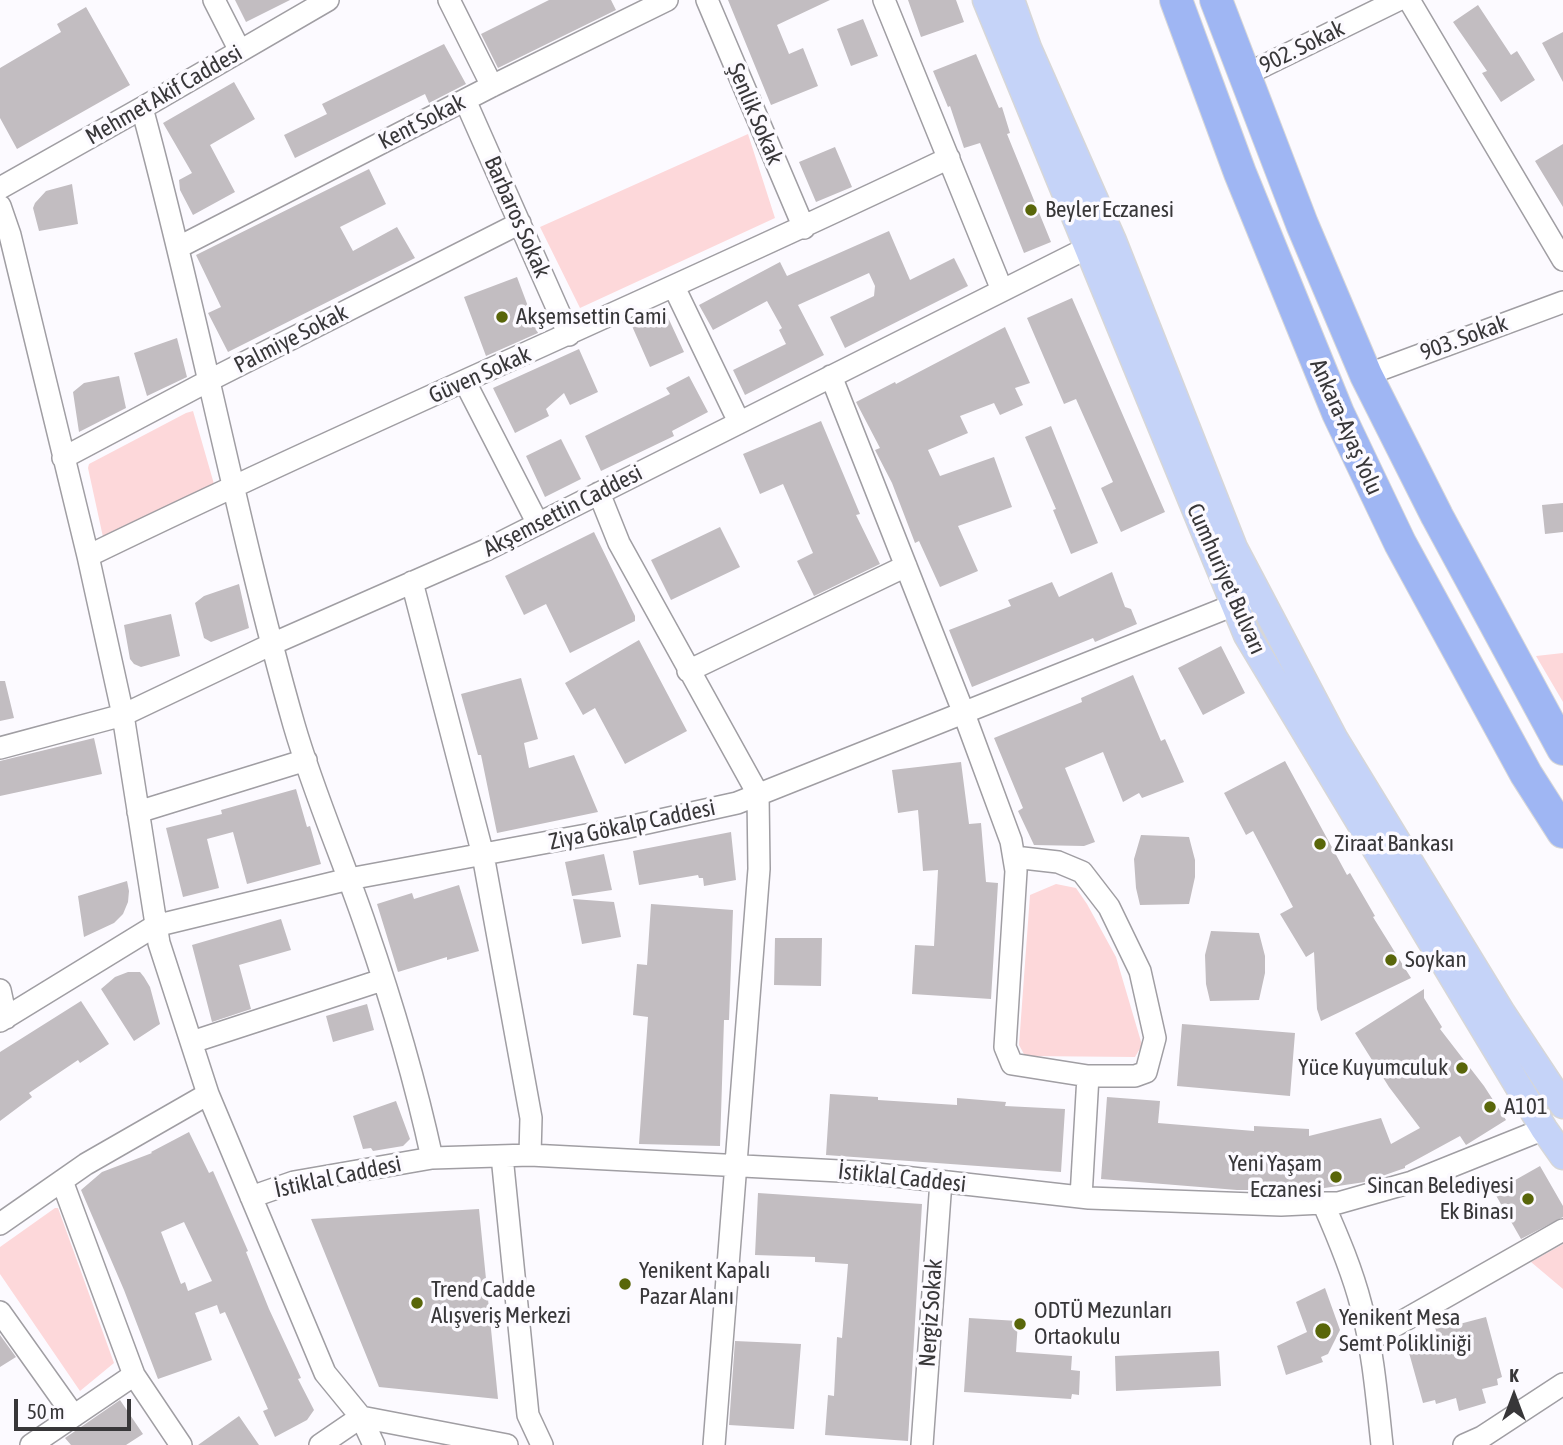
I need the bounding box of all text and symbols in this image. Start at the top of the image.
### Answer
street label: 902. Sokak [1255,15,1349,79]
street label: Mehmet Akif Caddesi [81,39,247,151]
street label: Şenlik Sokak [721,59,789,169]
street label: Kent Sokak [374,88,470,156]
street label: Barbaros Sokak [478,152,556,282]
place label: Beyler Eczanesi [1045,196,1174,224]
marker: Beyler Eczanesi [1023,202,1039,218]
street label: Palmiye Sokak [230,299,352,379]
place label: Akşemsettin Cami [516,303,667,331]
marker: Akşemsettin Cami [494,309,510,325]
street label: 903. Sokak [1416,309,1512,367]
street label: Güven Sokak [425,340,535,410]
street label: Ankara-Ayaş Yolu [1304,355,1388,499]
street label: Akşemsettin Caddesi [479,459,647,563]
street label: Cumhuriyet Bulvarı [1181,500,1271,658]
street label: Ziya Gökalp Caddesi [546,794,718,856]
place label: Ziraat Bankası [1334,830,1454,858]
marker: Ziraat Bankası [1312,836,1328,852]
place label: Soykan [1405,946,1467,974]
marker: Soykan [1383,952,1399,968]
place label: Yüce Kuyumculuk [1298,1054,1448,1082]
marker: Yüce Kuyumculuk [1454,1060,1470,1076]
place label: A101 [1504,1093,1548,1121]
marker: A101 [1482,1099,1498,1115]
street label: İstiklal Caddesi [272,1150,404,1204]
place label: Yeni Yaşam Eczanesi [1228,1150,1322,1204]
street label: İstiklal Caddesi [837,1158,967,1198]
marker: Yeni Yaşam Eczanesi [1328,1169,1344,1185]
place label: Sincan Belediyesi Ek Binası [1368,1172,1514,1226]
marker: Sincan Belediyesi Ek Binası [1520,1191,1536,1207]
place label: Yenikent Kapalı Pazar Alanı [639,1257,770,1311]
street label: Nergiz Sokak [913,1258,949,1368]
place label: Trend Cadde Alışveriş Merkezi [431,1276,571,1330]
marker: Yenikent Kapalı Pazar Alanı [617,1276,633,1292]
marker: Trend Cadde Alışveriş Merkezi [409,1295,425,1311]
place label: ODTÜ Mezunları Ortaokulu [1034,1297,1172,1351]
place label: Yenikent Mesa Semt Polikliniği [1339,1304,1472,1358]
marker: ODTÜ Mezunları Ortaokulu [1012,1316,1028,1332]
marker: Yenikent Mesa Semt Polikliniği [1313,1321,1333,1341]
north arrow [1479,1361,1549,1431]
text: K [1509,1364,1519,1386]
scale bar [18,1386,135,1430]
text: 50 m [27,1399,65,1423]

